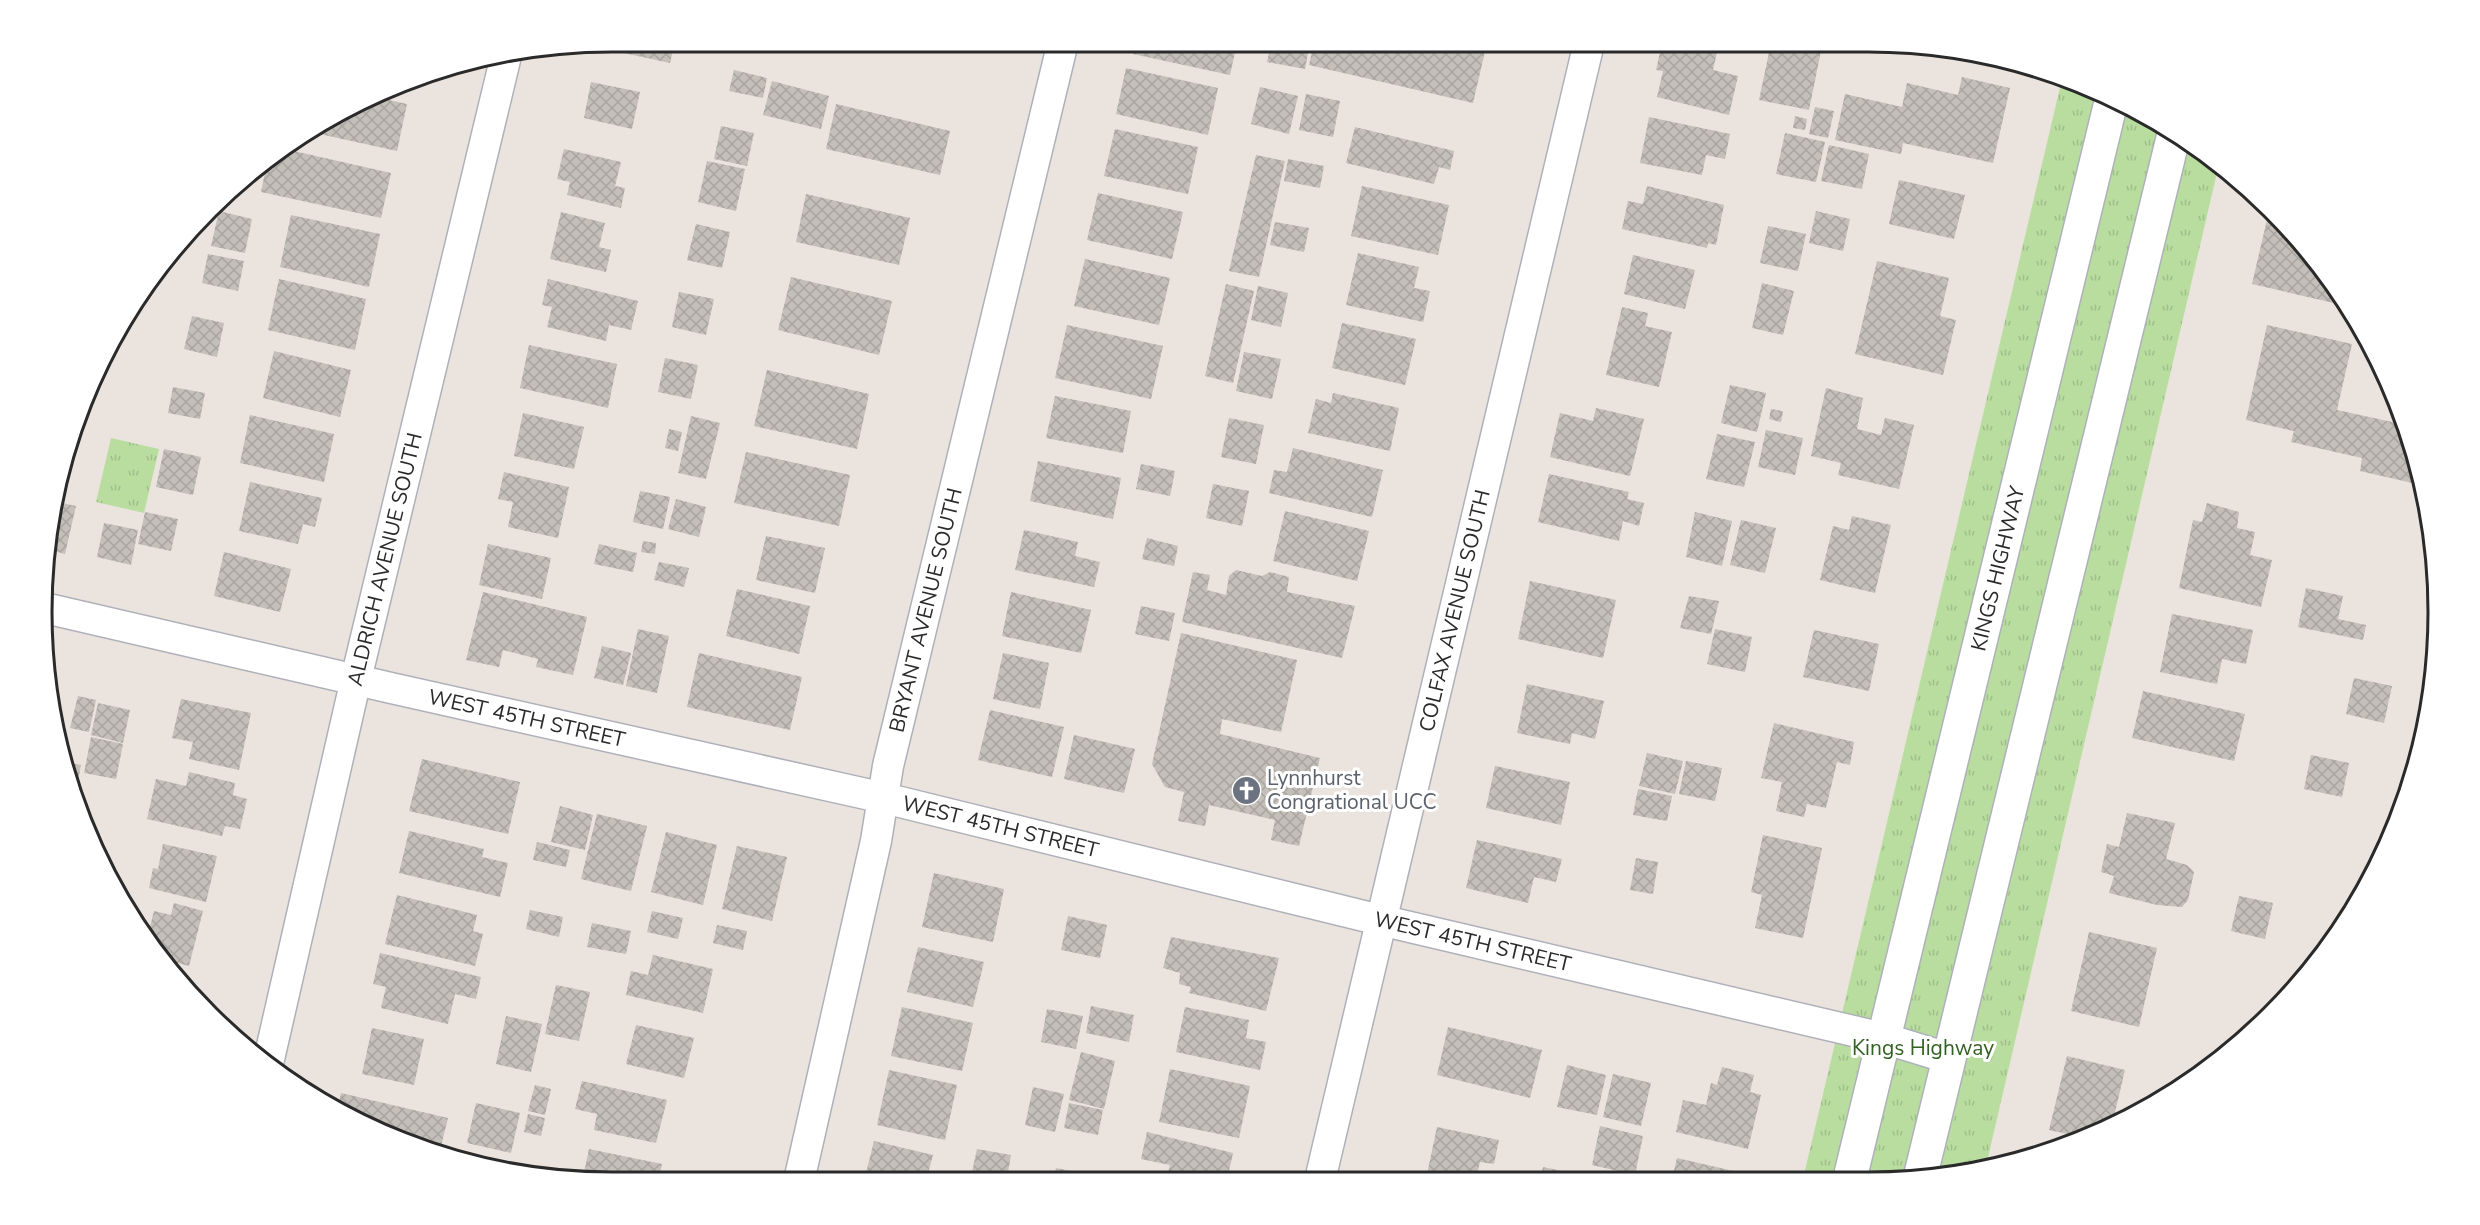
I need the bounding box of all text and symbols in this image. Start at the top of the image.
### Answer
street label: ALDRICH AVENUE SOUTH [341,430,429,689]
street label: KINGS HIGHWAY [1964,483,2031,654]
street label: BRYANT AVENUE SOUTH [883,485,969,735]
street label: COLFAX AVENUE SOUTH [1413,487,1497,735]
street label: WEST 45TH STREET [425,683,628,754]
place label: Lynnhurst Congrational UCC [1267,764,1437,816]
church icon: Lynnhurst Congrational UCC [1230,774,1262,806]
street label: WEST 45TH STREET [899,789,1102,864]
street label: WEST 45TH STREET [1371,905,1574,978]
park label: Kings Highway [1852,1034,1994,1062]

